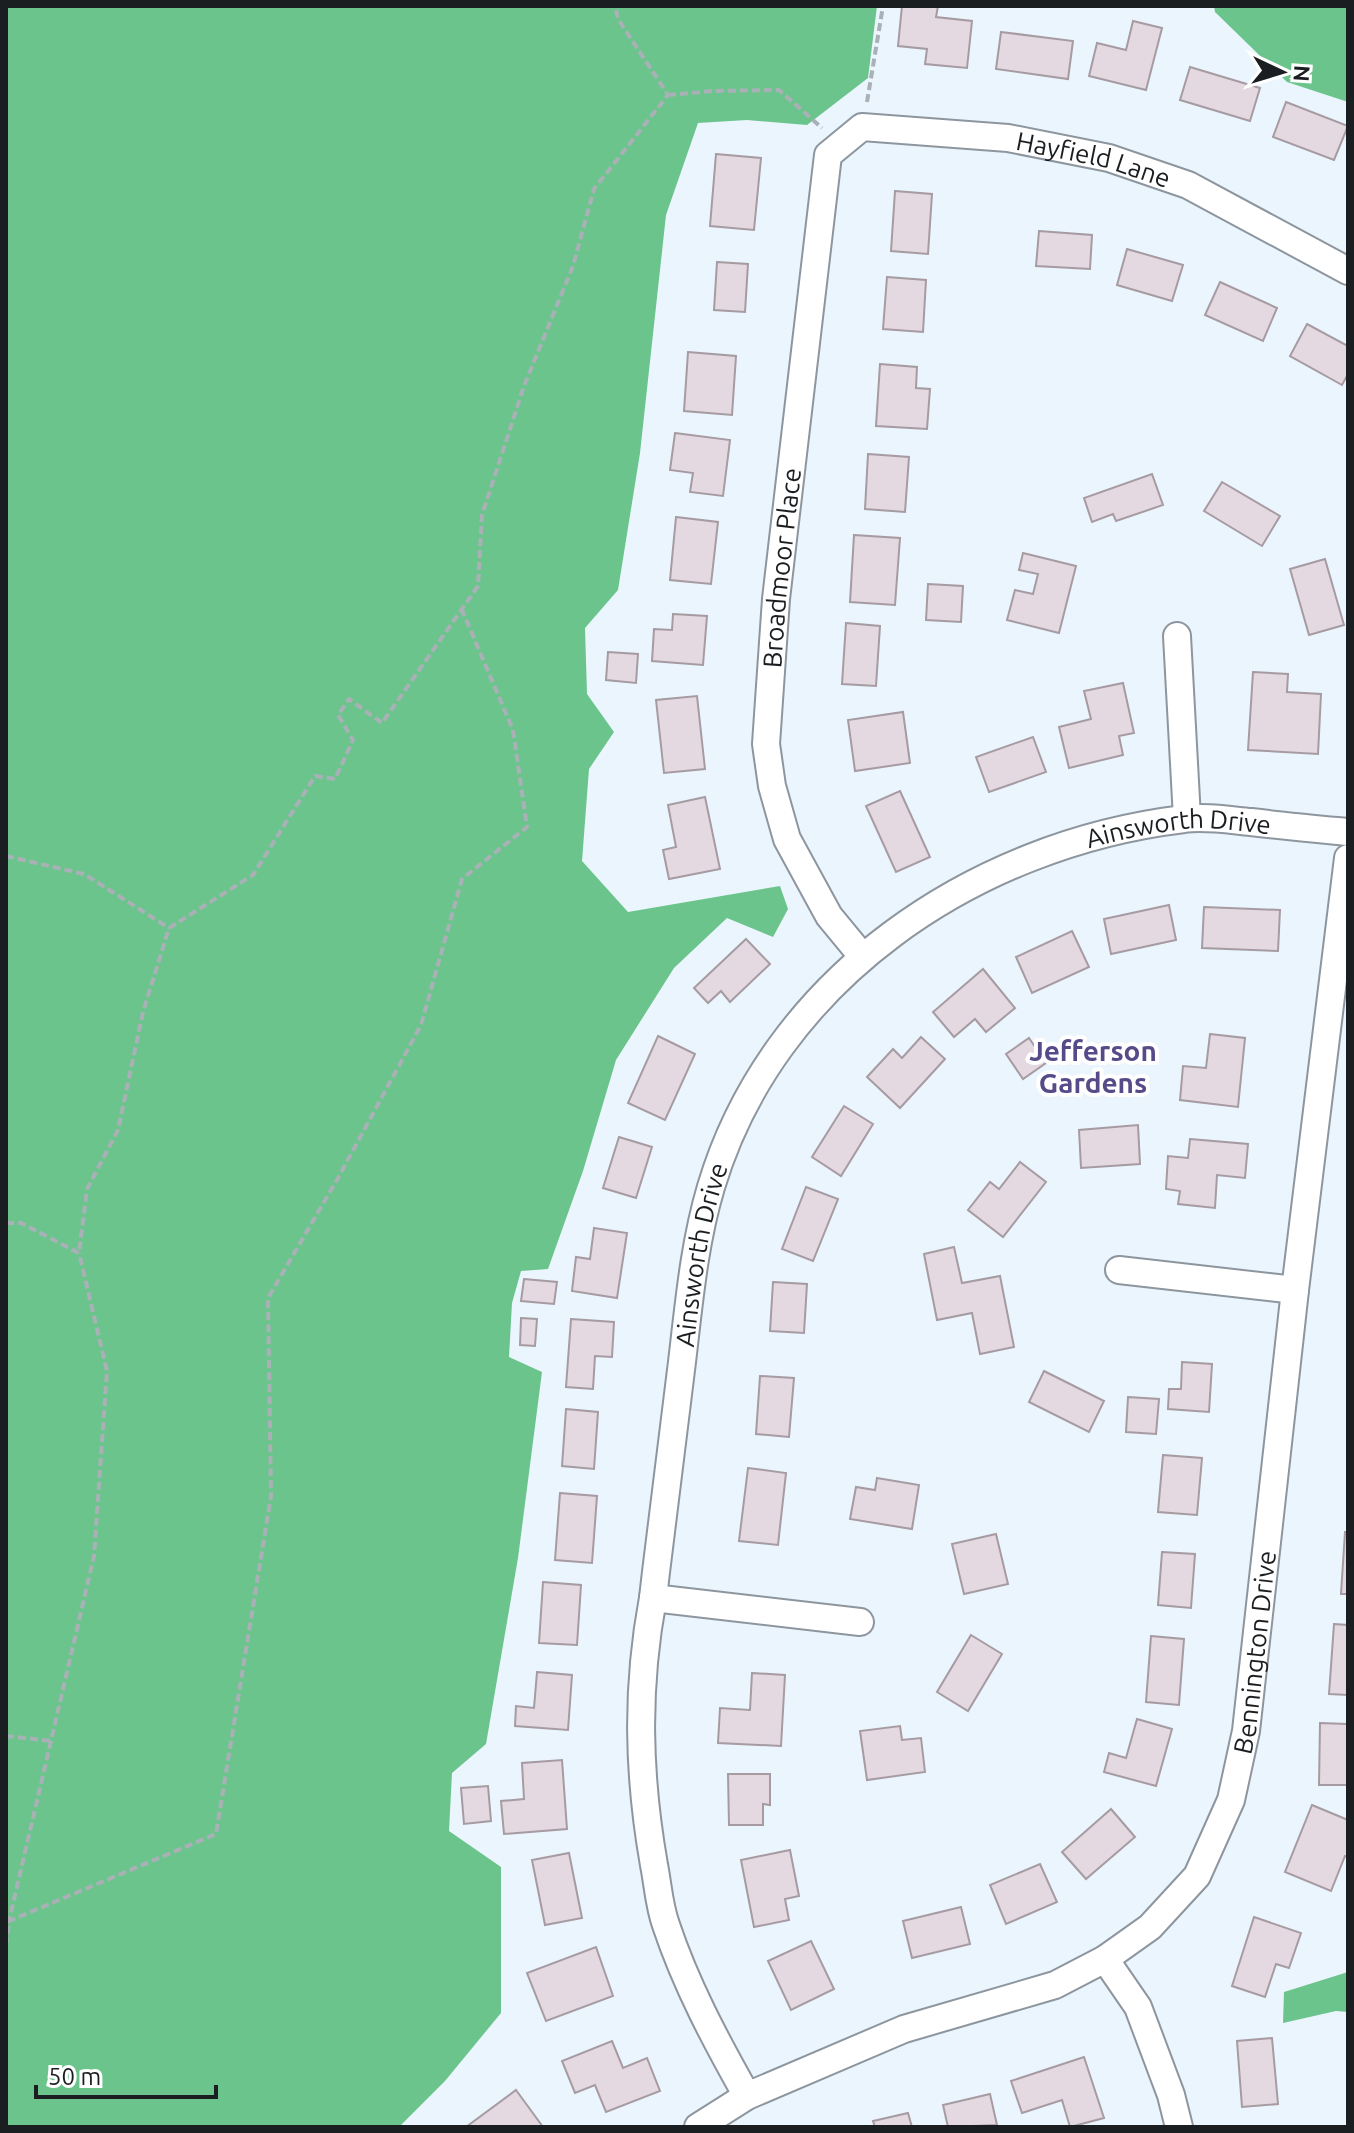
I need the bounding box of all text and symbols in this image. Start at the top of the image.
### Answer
north arrow [1242,32,1322,112]
text: N [1289,64,1315,82]
street label: Hayfield Lane [1014,125,1175,193]
street label: Broadmoor Place [757,466,806,669]
street label: Ainsworth Drive [1082,803,1273,853]
district label: Jefferson Gardens [1029,1035,1157,1098]
street label: Ainsworth Drive [669,1159,732,1348]
street label: Bennington Drive [1227,1549,1280,1757]
scale bar [36,2049,216,2099]
text: 50 m [48,2063,101,2090]

